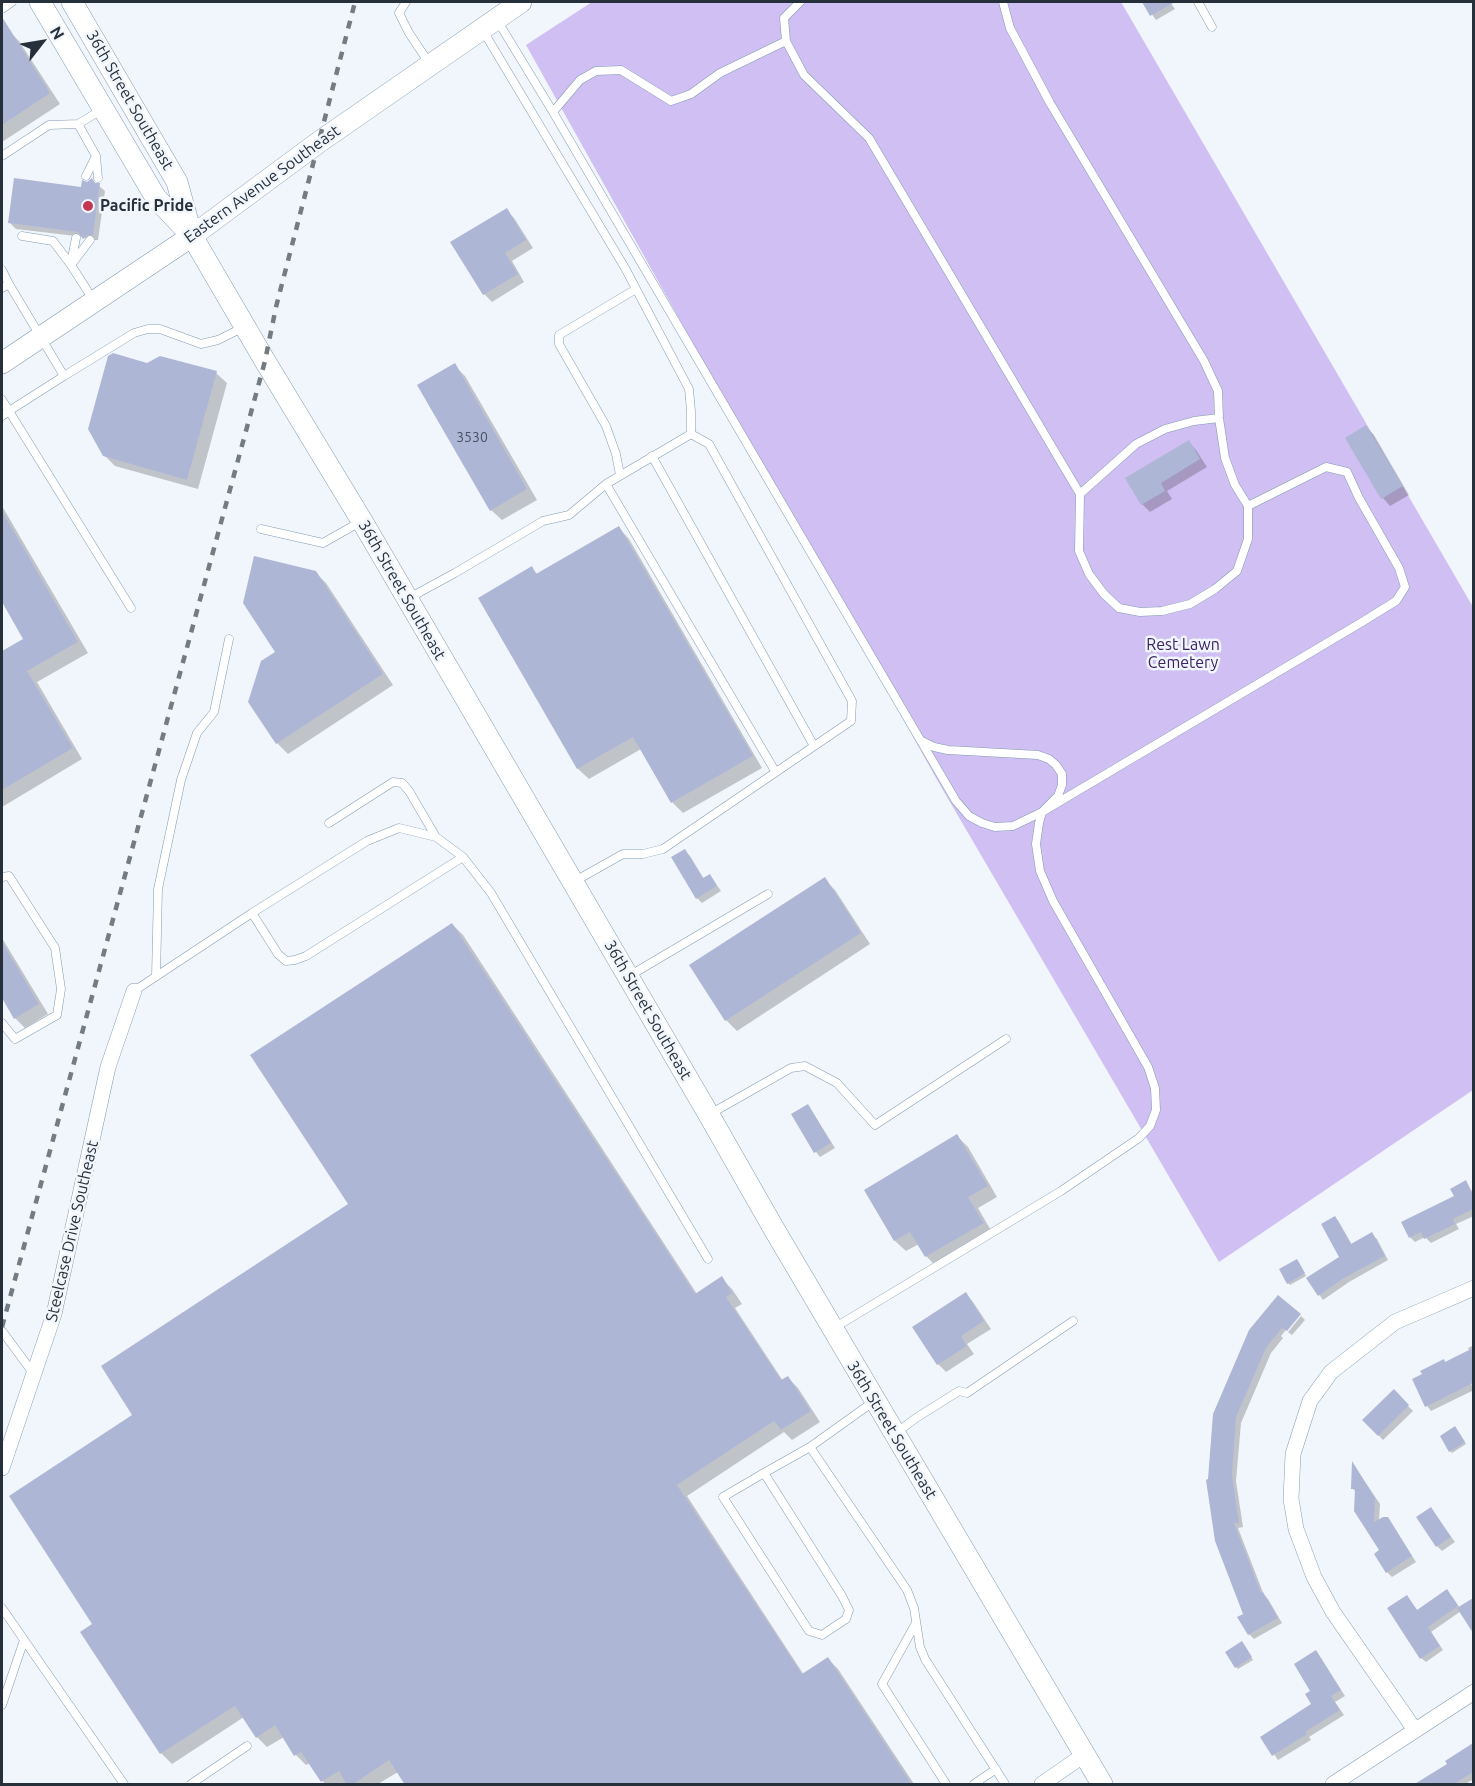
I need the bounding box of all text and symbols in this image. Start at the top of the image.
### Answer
north arrow [12,12,72,72]
text: N [47,23,68,42]
street label: 36th Street Southeast [82,27,178,173]
street label: Eastern Avenue Southeast [180,121,344,247]
place label: Pacific Pride [100,196,193,216]
marker: Pacific Pride [81,199,95,213]
house number: 3530 [456,429,488,445]
street label: 36th Street Southeast [354,517,450,663]
park label: Rest Lawn Cemetery [1146,635,1220,673]
street label: 36th Street Southeast [600,937,696,1083]
street label: Steelcase Drive Southeast [42,1138,102,1324]
street label: 36th Street Southeast [843,1357,941,1503]

